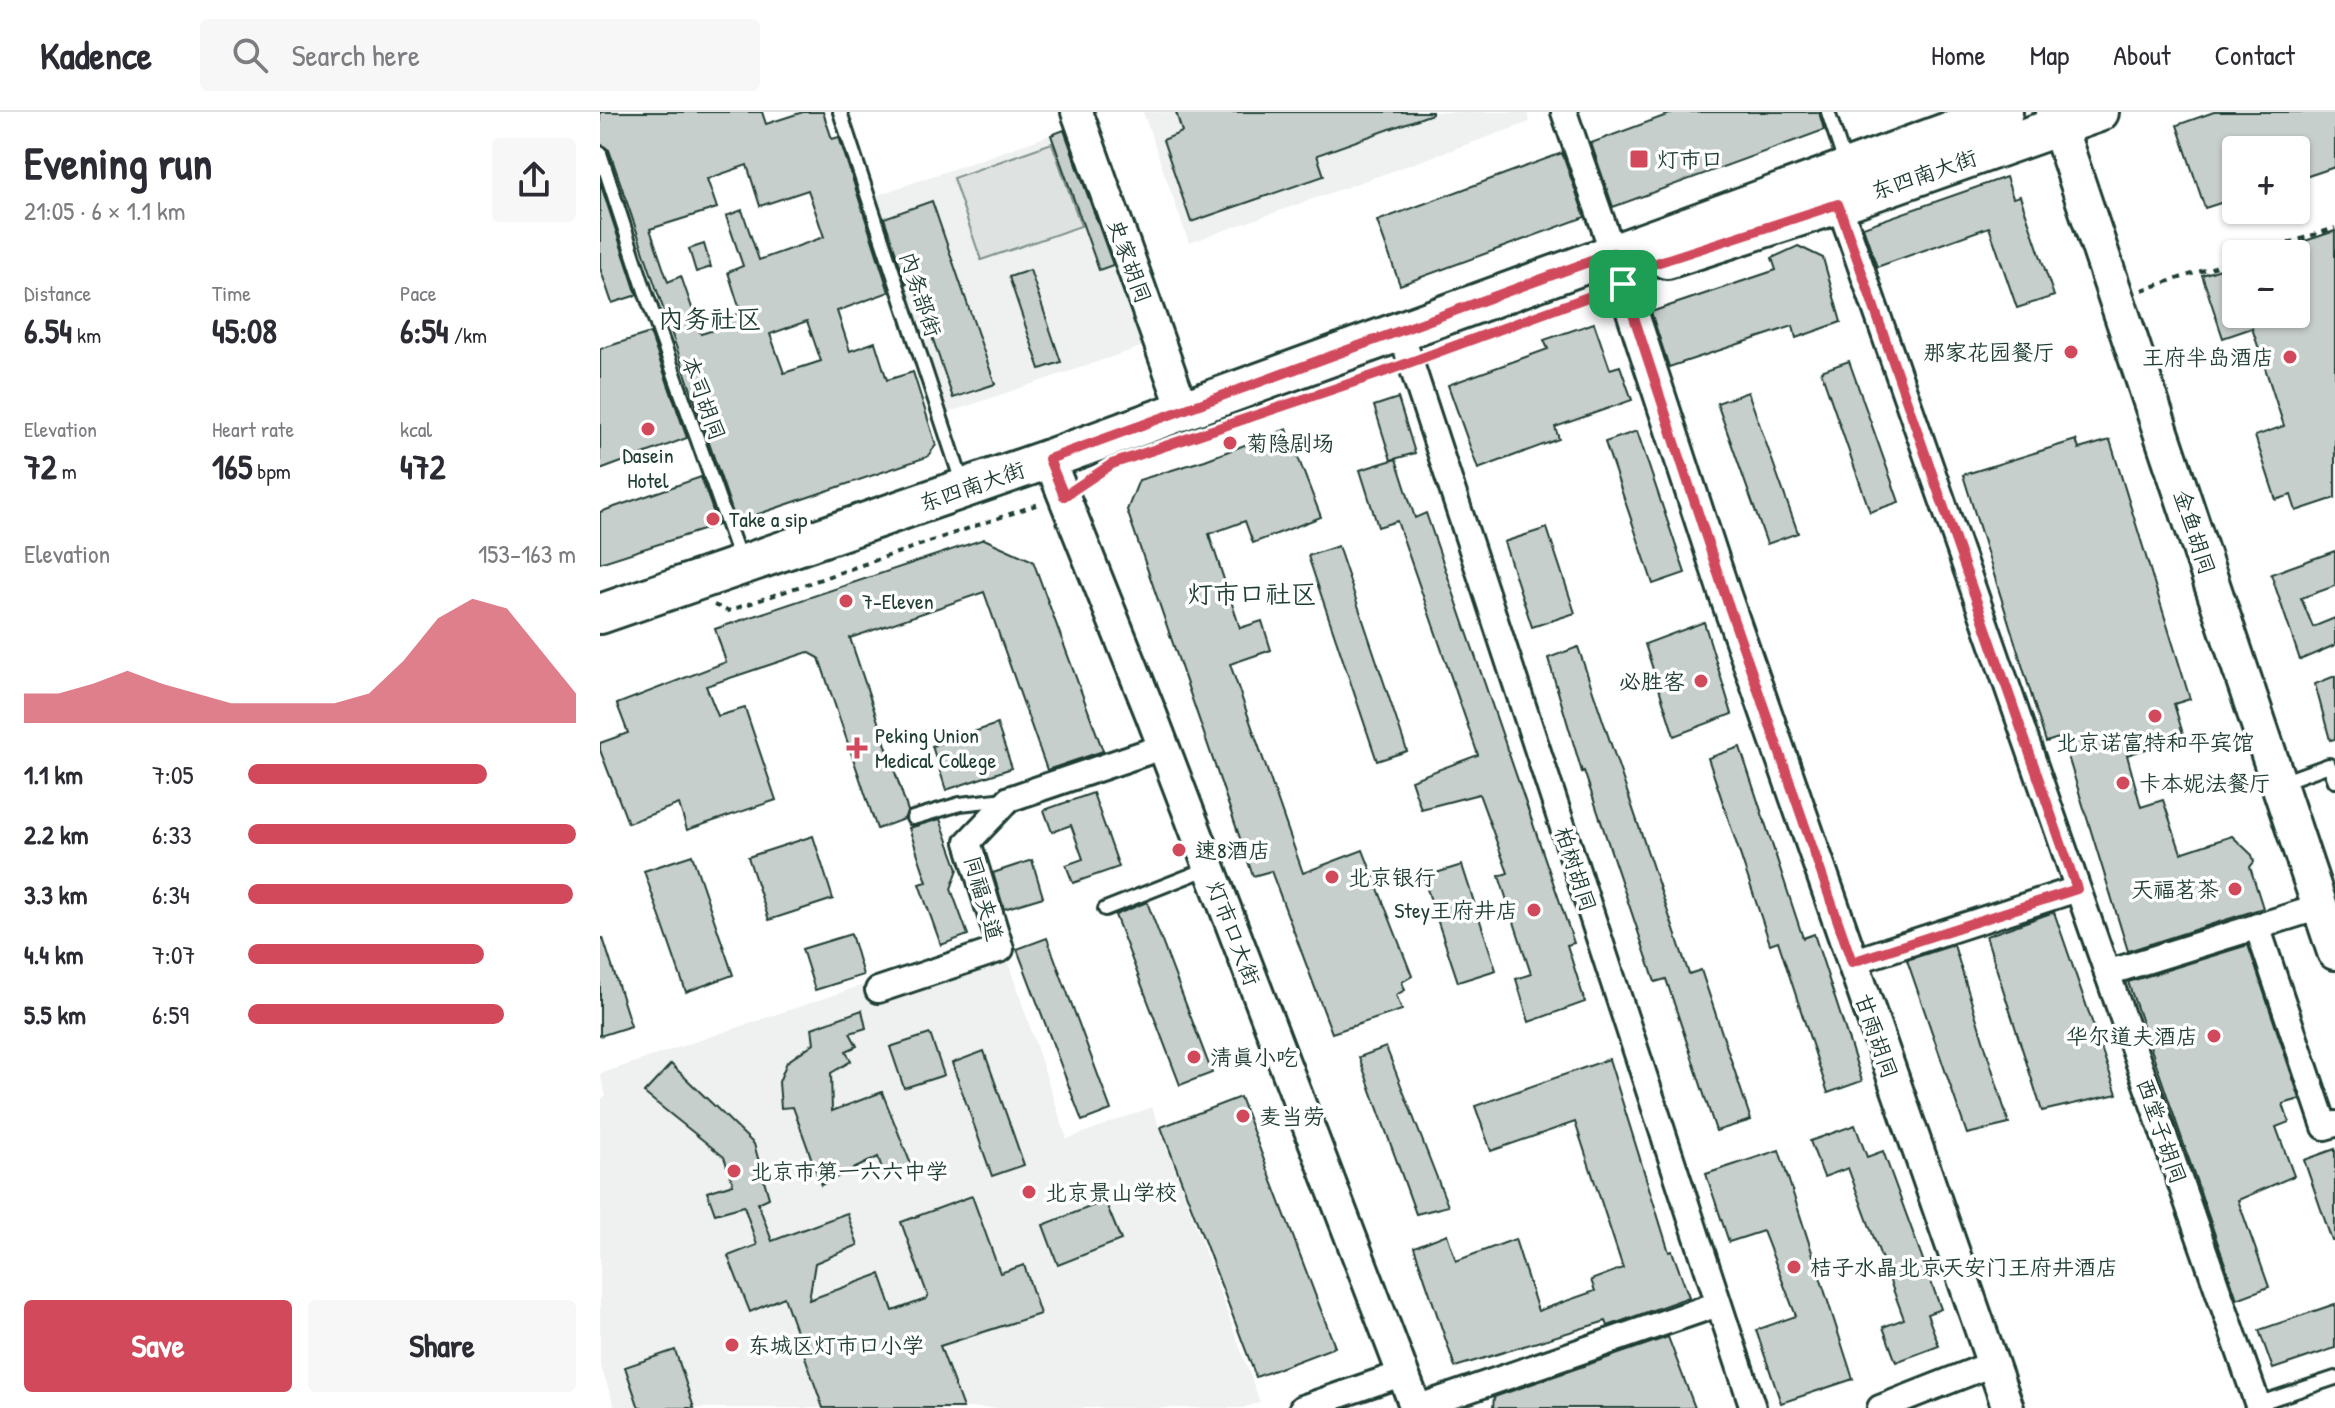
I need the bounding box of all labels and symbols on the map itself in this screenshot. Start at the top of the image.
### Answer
street label: 东四南大街 [1867,142,1981,206]
place label: 灯市口 [1657,144,1723,174]
marker: 灯市口 [1628,148,1650,170]
street label: 史家胡同 [1101,215,1159,307]
street label: 内务部街 [893,248,949,340]
pin [1589,250,1657,318]
district label: 内务社区 [658,301,762,336]
place label: 那家花园餐厅 [1923,337,2055,367]
place label: 王府半岛酒店 [2142,342,2274,372]
marker: 那家花园餐厅 [2062,343,2080,361]
marker: 王府半岛酒店 [2281,348,2299,366]
street label: 本司胡同 [675,352,733,444]
marker: Dasein Hotel [639,420,657,438]
place label: 菊隐剧场 [1246,428,1334,458]
marker: 菊隐剧场 [1221,434,1239,452]
place label: Dasein Hotel [622,440,674,495]
street label: 东四南大街 [915,454,1029,518]
street label: 金鱼胡同 [2167,486,2223,578]
place label: Take a sip [729,504,808,534]
marker: Take a sip [704,510,722,528]
district label: 灯市口社区 [1187,576,1317,611]
place label: 7-Eleven [862,586,934,616]
marker: 7-Eleven [837,592,855,610]
place label: 必胜客 [1619,666,1685,696]
marker: 必胜客 [1692,672,1710,690]
marker: 北京诺富特和平宾馆 [2146,707,2164,725]
place label: Peking Union Medical College [875,720,996,775]
place label: 北京诺富特和平宾馆 [2056,727,2254,757]
marker: Peking Union Medical College [846,737,868,759]
place label: 卡本妮法餐厅 [2139,768,2271,798]
marker: 卡本妮法餐厅 [2114,774,2132,792]
street label: 柏树胡同 [1548,823,1604,915]
place label: 速8酒店 [1195,835,1271,865]
marker: 速8酒店 [1170,841,1188,859]
street label: 同福夹道 [957,852,1011,944]
place label: 北京银行 [1348,862,1436,892]
marker: 北京银行 [1323,868,1341,886]
place label: 天福茗茶 [2131,874,2219,904]
street label: 灯市口大街 [1200,876,1268,990]
marker: 天福茗茶 [2226,880,2244,898]
place label: Stey王府井店 [1394,895,1518,925]
marker: Stey王府井店 [1525,901,1543,919]
street label: 甘雨胡同 [1848,990,1906,1082]
place label: 华尔道夫酒店 [2066,1021,2198,1051]
marker: 华尔道夫酒店 [2205,1027,2223,1045]
place label: 清真小吃 [1210,1042,1298,1072]
marker: 清真小吃 [1185,1048,1203,1066]
street label: 西堂子胡同 [2130,1074,2194,1188]
place label: 麦当劳 [1259,1101,1325,1131]
marker: 麦当劳 [1234,1107,1252,1125]
place label: 北京市第一六六中学 [750,1156,948,1186]
marker: 北京市第一六六中学 [725,1162,743,1180]
place label: 北京景山学校 [1045,1177,1177,1207]
marker: 北京景山学校 [1020,1183,1038,1201]
place label: 桔子水晶北京天安门王府井酒店 [1810,1252,2118,1282]
marker: 桔子水晶北京天安门王府井酒店 [1785,1258,1803,1276]
place label: 东城区灯市口小学 [748,1330,924,1360]
marker: 东城区灯市口小学 [723,1336,741,1354]

